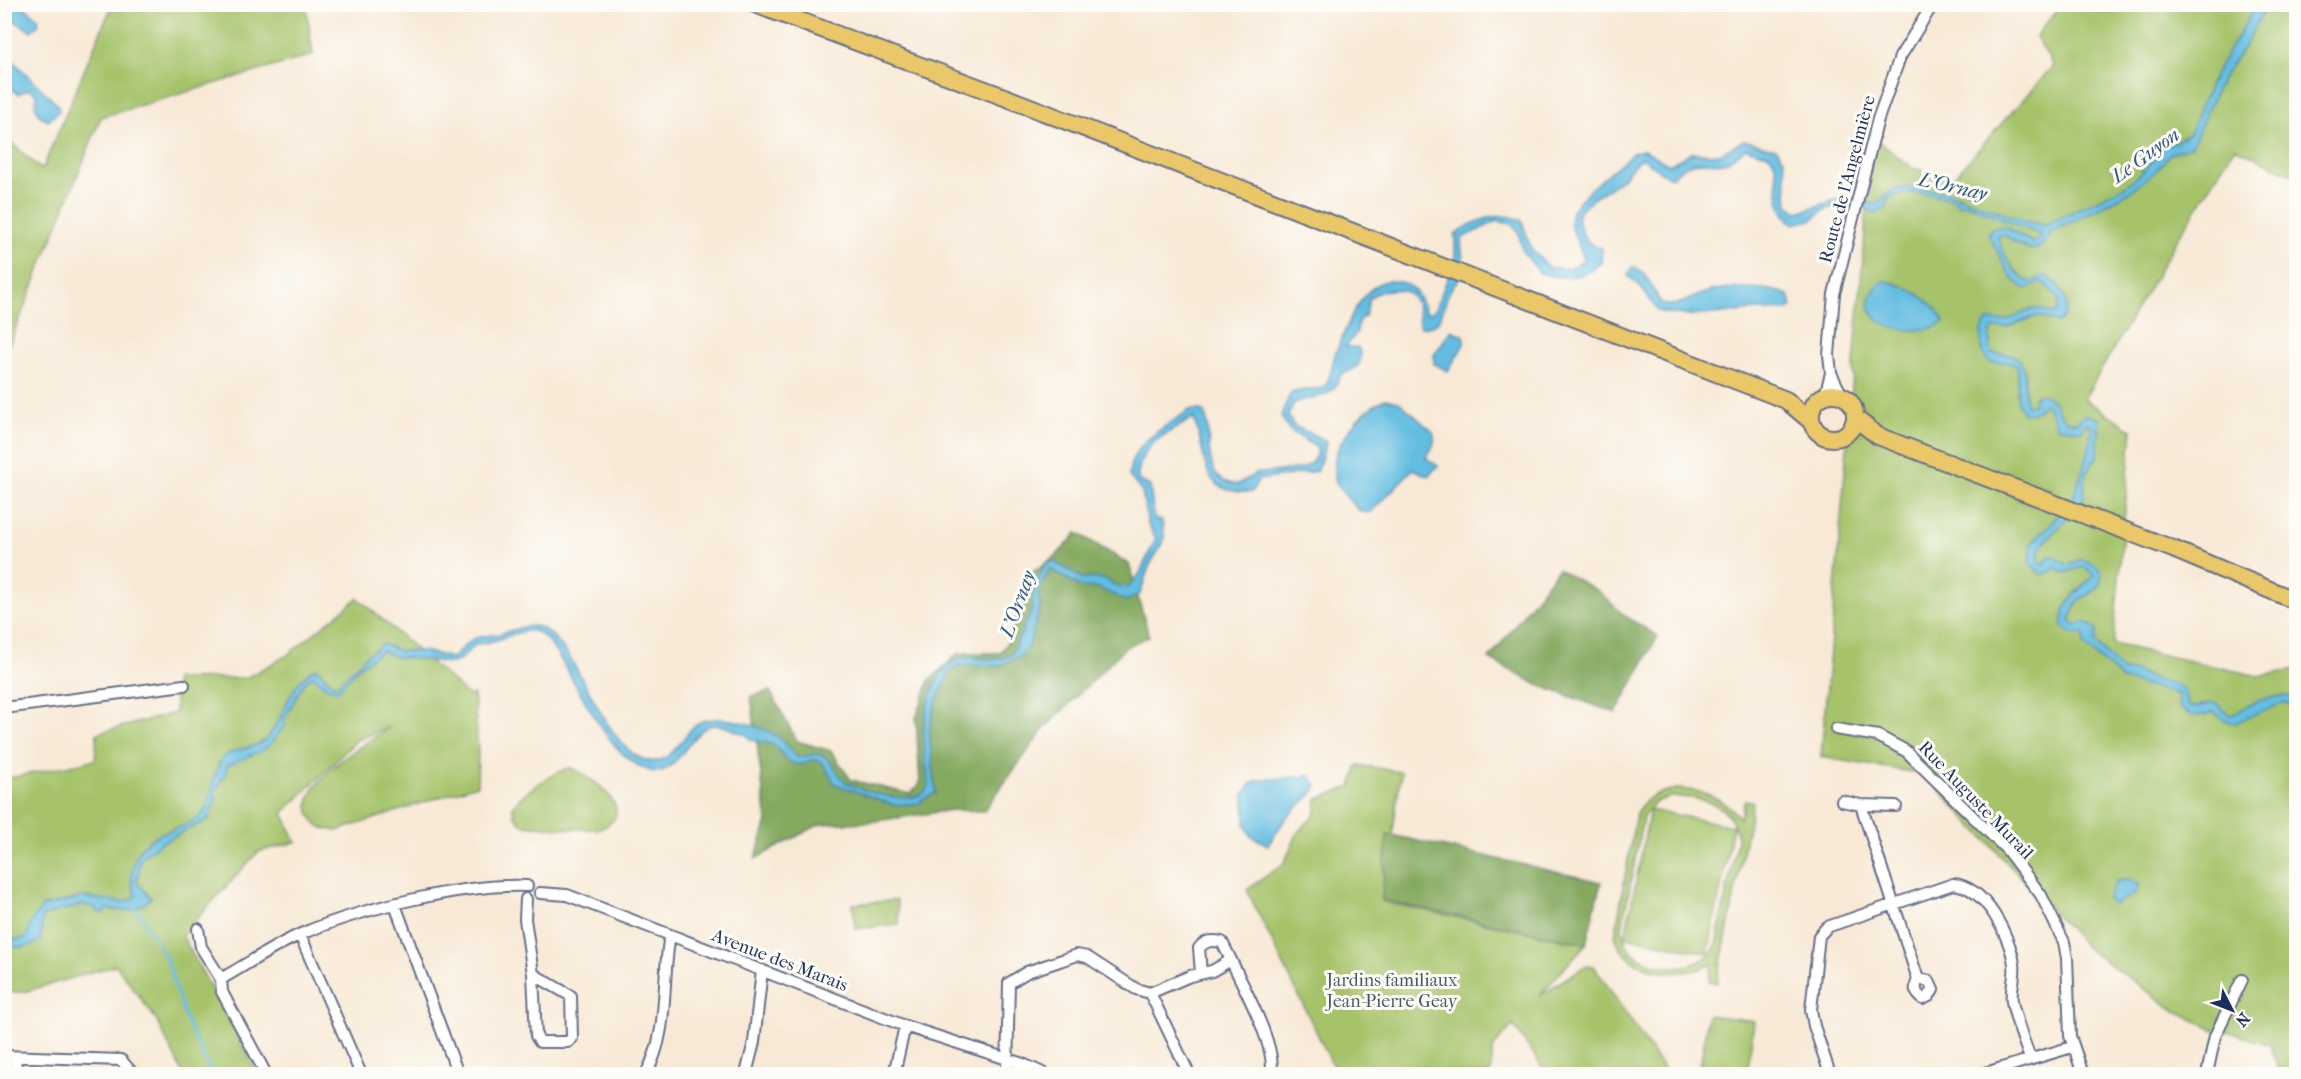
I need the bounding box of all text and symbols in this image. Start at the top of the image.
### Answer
street label: Route de l'Angelmière [1815,93,1880,265]
water label: Le Guyon [2105,123,2184,189]
water label: L'Ornay [1914,167,1990,206]
water label: L'Ornay [994,567,1040,643]
street label: Rue Auguste Murail [1914,737,2037,864]
street label: Avenue des Marais [708,925,851,996]
park label: Jardins familiaux Jean-Pierre Geay [1325,970,1459,1012]
north arrow [2202,980,2262,1040]
text: N [2231,1009,2254,1031]

